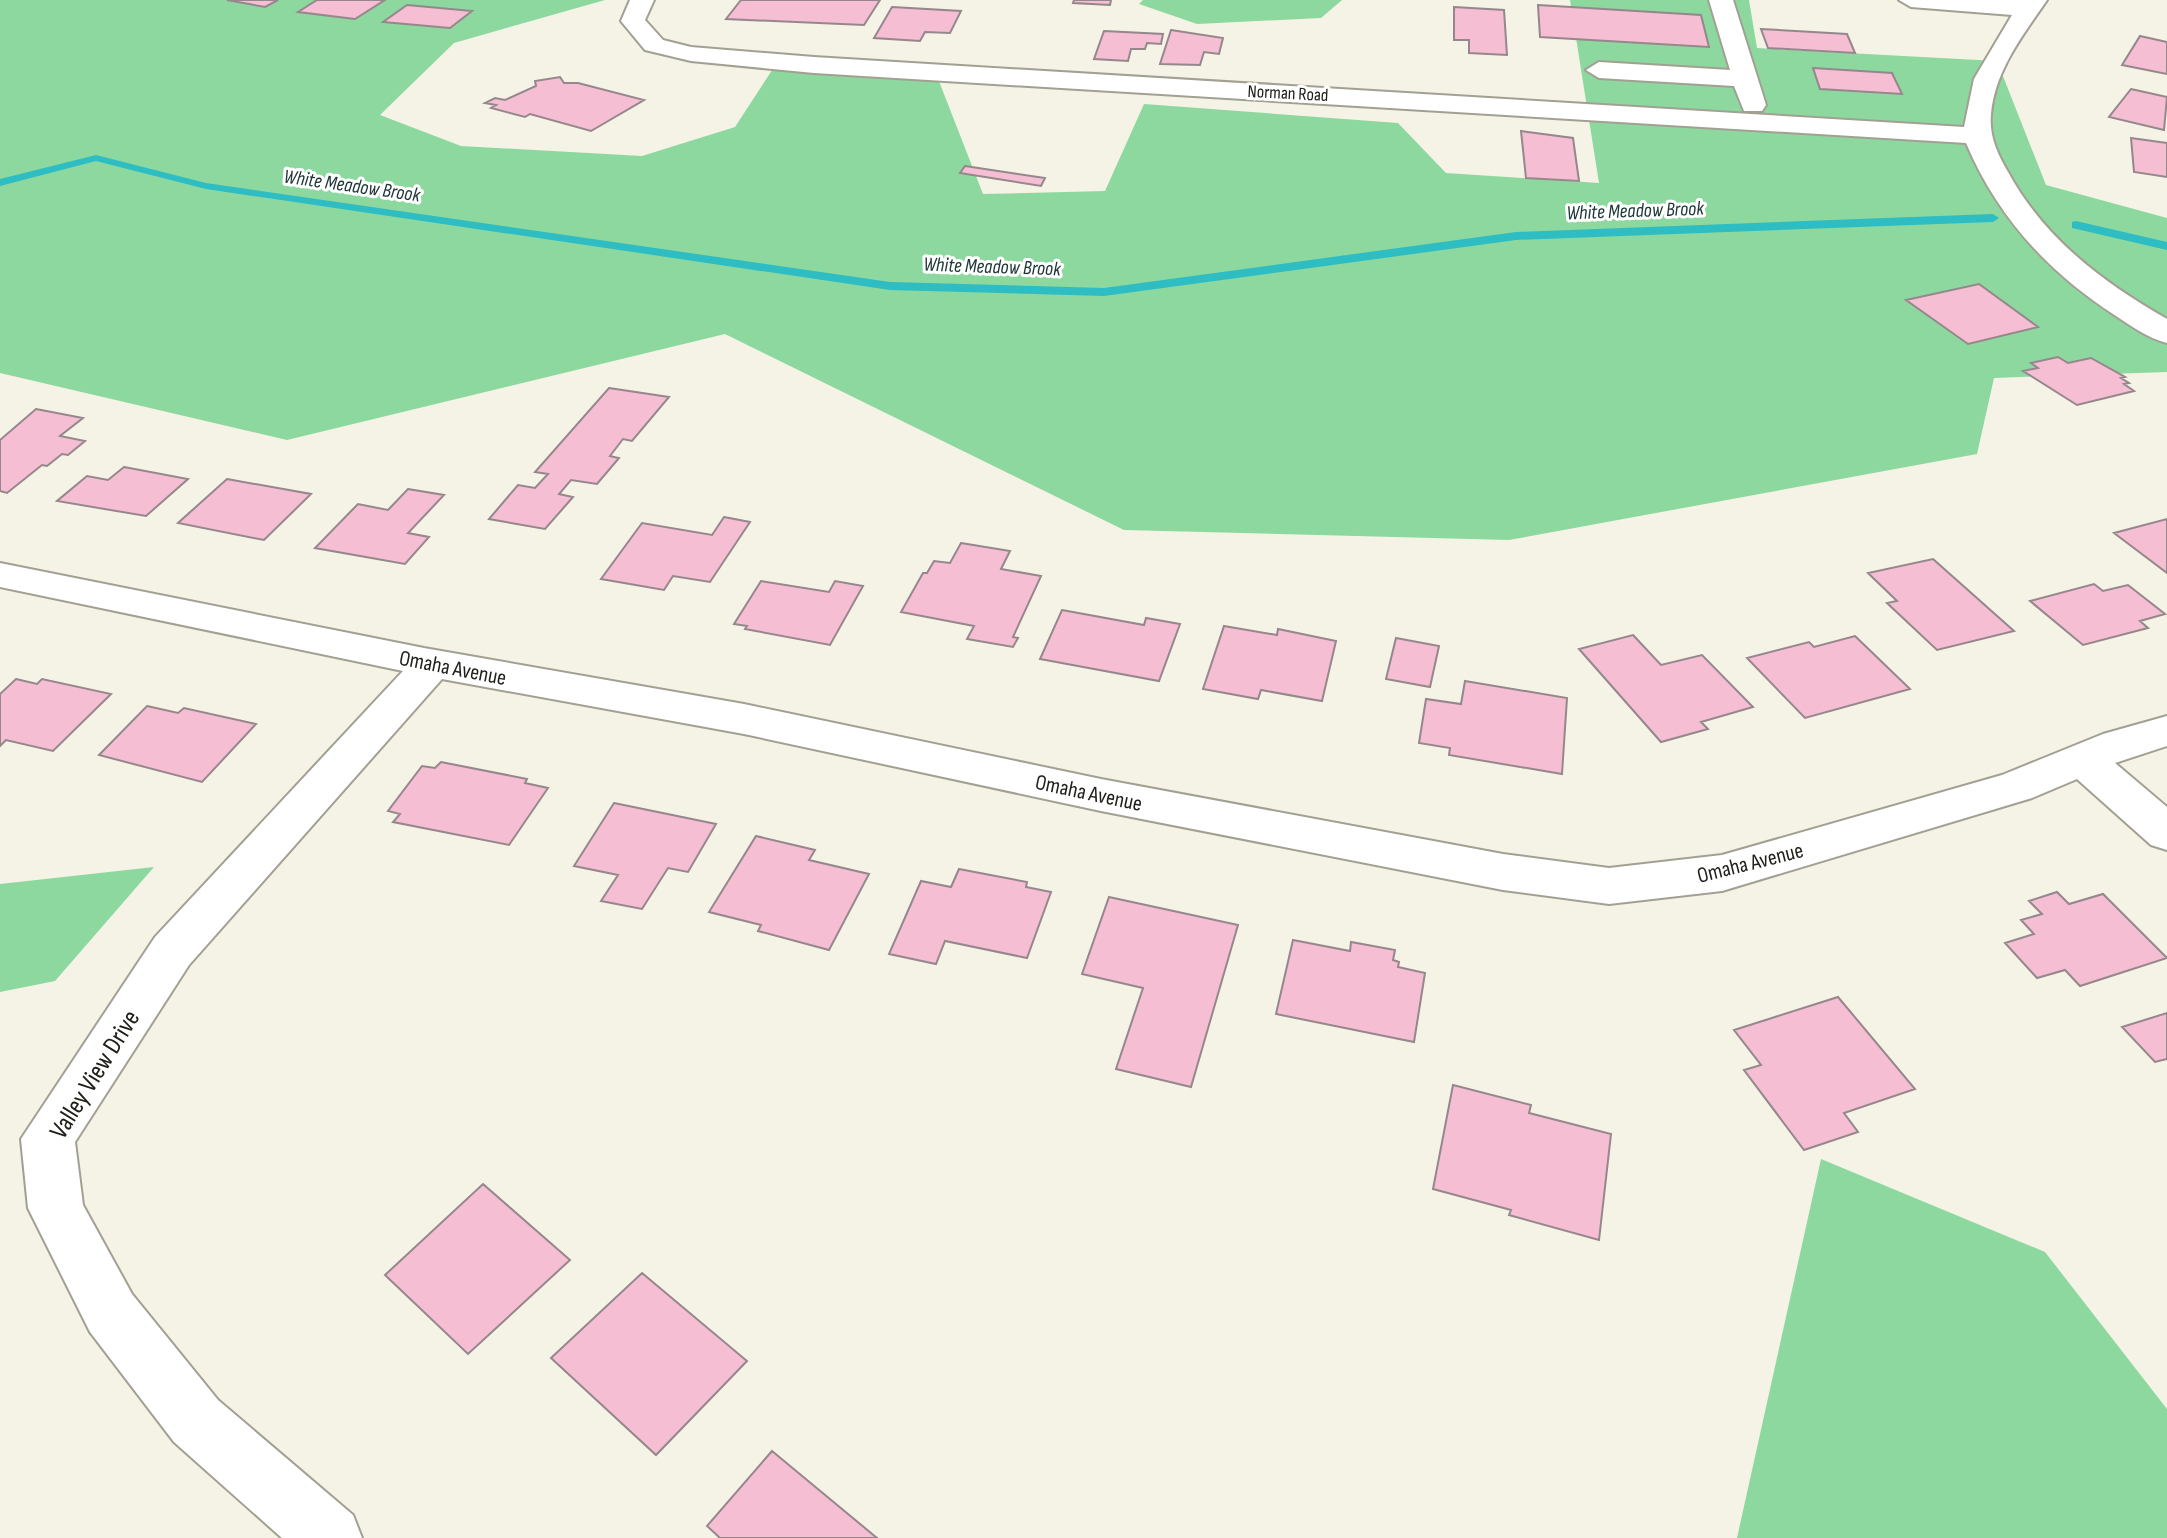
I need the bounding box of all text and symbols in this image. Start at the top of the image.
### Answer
street label: Norman Road [1247,81,1329,106]
water label: White Meadow Brook [282,165,422,208]
water label: White Meadow Brook [1566,197,1705,225]
water label: White Meadow Brook [923,253,1062,281]
street label: Omaha Avenue [397,645,509,692]
street label: Omaha Avenue [1033,769,1145,818]
street label: Omaha Avenue [1694,837,1806,890]
street label: Valley View Drive [43,1005,147,1145]

